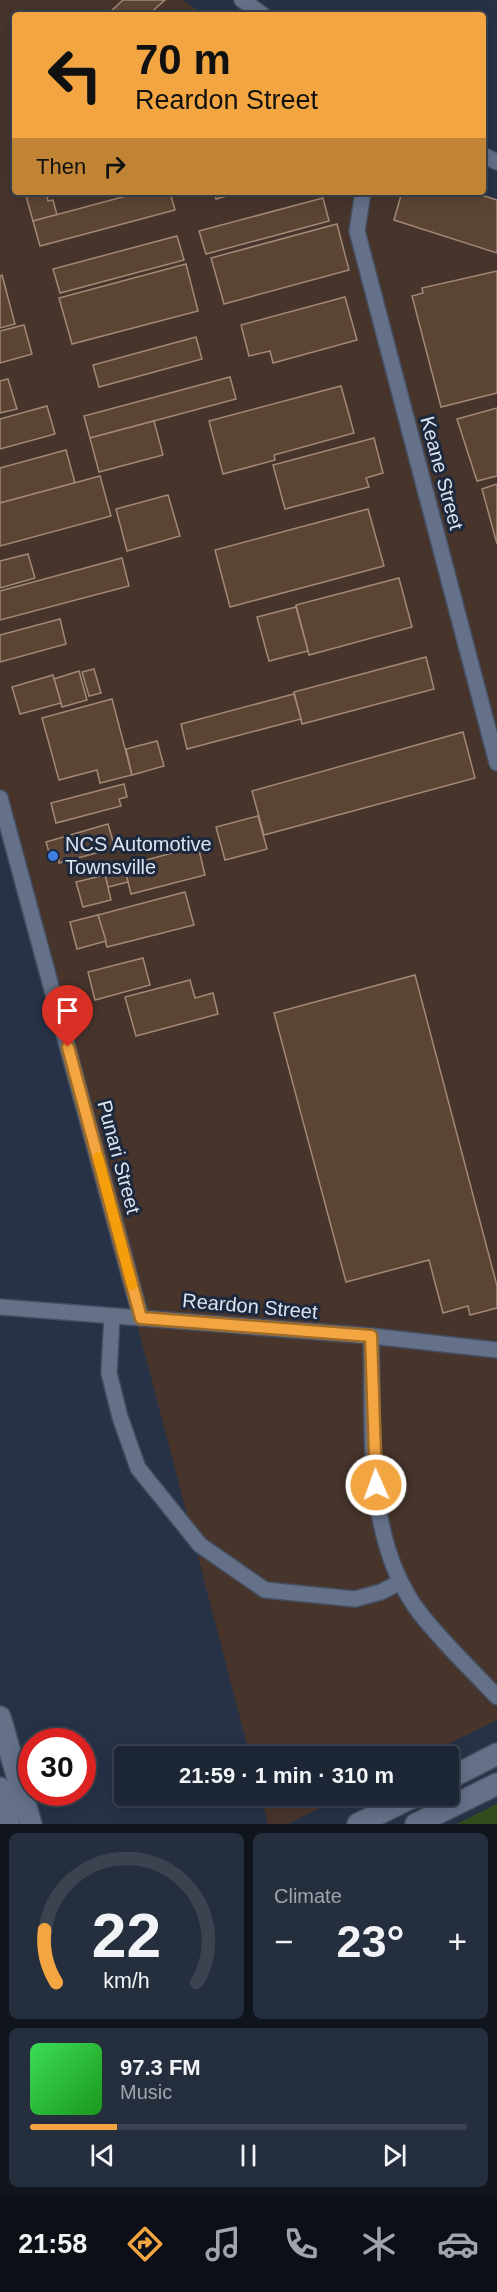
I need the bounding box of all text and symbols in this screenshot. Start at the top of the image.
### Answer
icon: left [36,36,114,114]
text: 70 m [135,36,231,83]
text: Reardon Street [135,85,318,115]
icon: right [98,150,131,183]
text: Then [36,154,86,179]
street label: Keane Street [416,414,468,533]
place label: NCS Automotive Townsville [65,833,212,878]
marker: NCS Automotive Townsville [46,849,60,863]
pin [42,985,93,1047]
icon: arrive [51,994,84,1027]
street label: Punari Street [93,1098,145,1217]
street label: Reardon Street [181,1289,319,1323]
position arrow [344,1453,408,1517]
speed limit sign: 30 [18,1728,96,1806]
text: 21:59 · 1 min · 310 m [179,1763,394,1788]
text: Climate [274,1885,342,1907]
text: 22 [92,1901,161,1970]
text: 23° [336,1916,405,1967]
text: − [274,1923,293,1960]
text: + [448,1923,467,1960]
text: km/h [103,1969,150,1993]
text: 97.3 FM [120,2055,201,2080]
text: Music [120,2081,172,2103]
icon: previous [86,2139,119,2172]
icon: pause [232,2139,265,2172]
icon: next [378,2139,411,2172]
icon: directions [124,2223,166,2265]
icon: music [202,2223,244,2265]
icon: phone [280,2223,322,2265]
icon: climate [358,2223,400,2265]
icon: car [437,2223,479,2265]
text: 21:58 [18,2229,87,2259]

